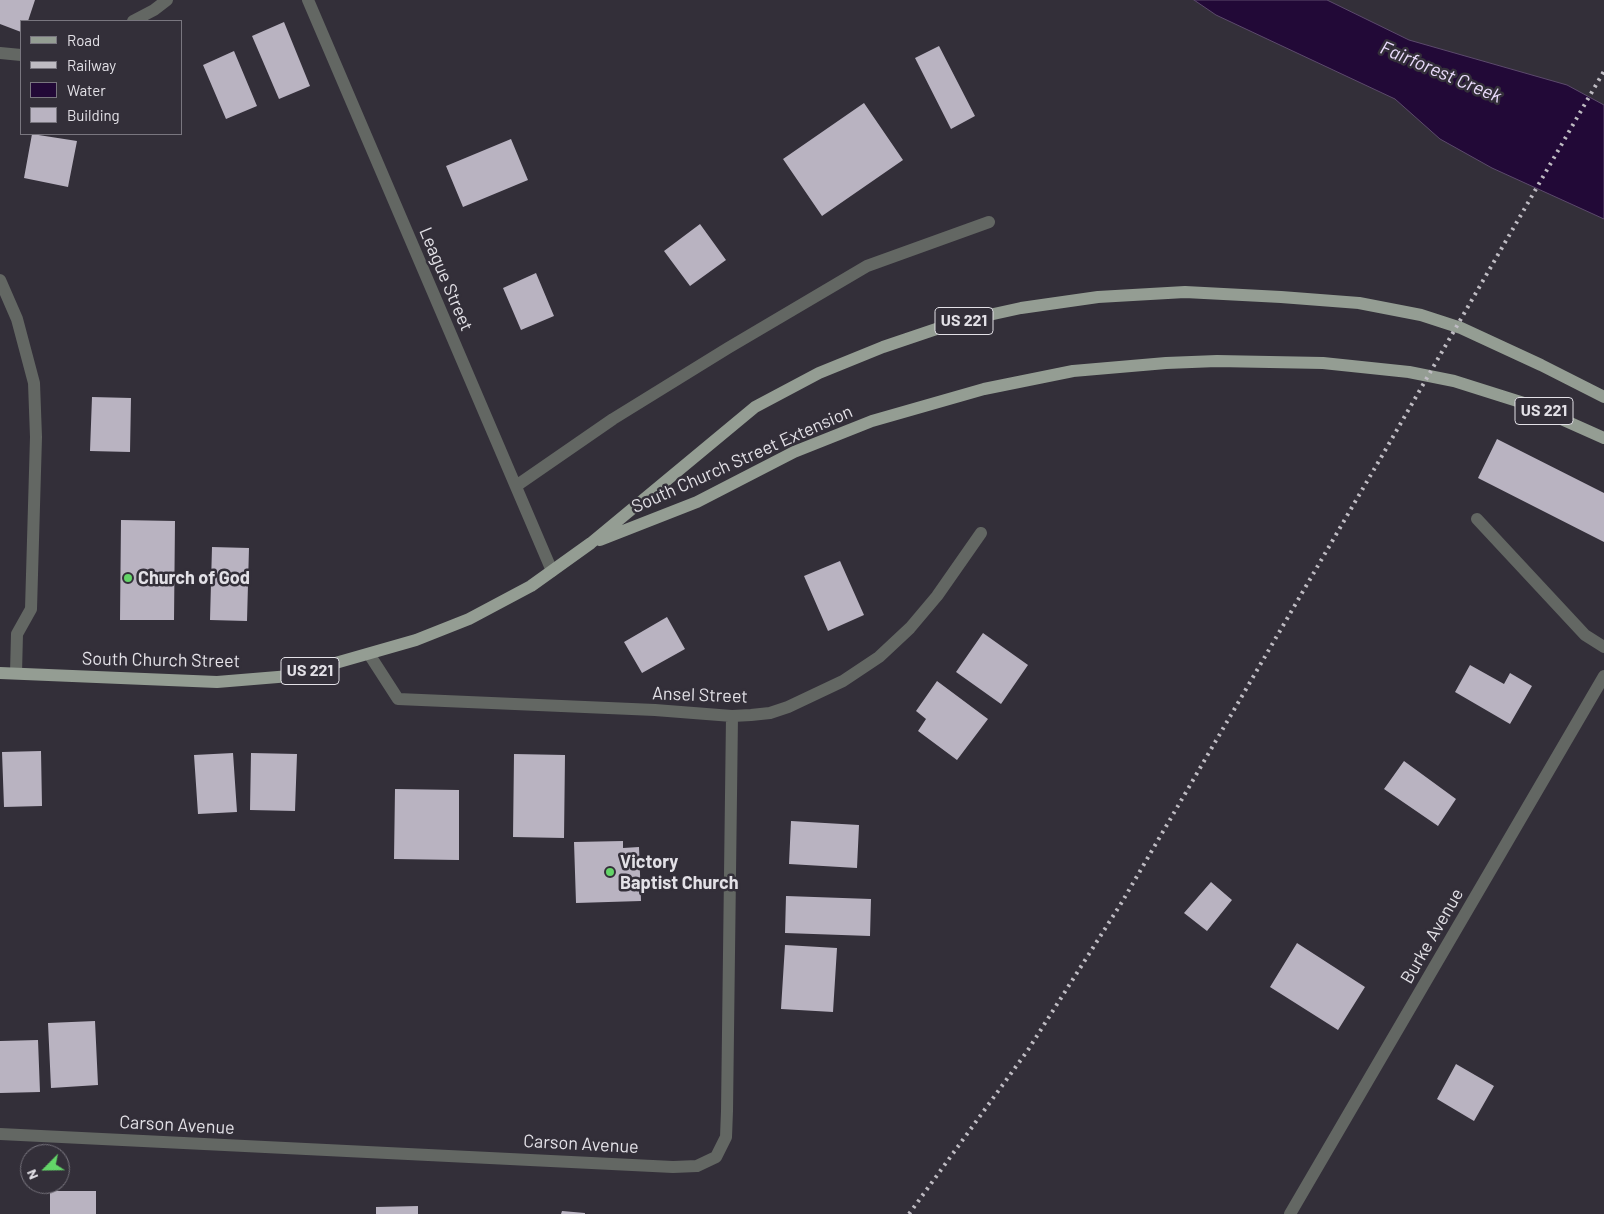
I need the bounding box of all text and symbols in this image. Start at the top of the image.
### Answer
legend [20,20,182,135]
text: Road [67,31,100,49]
water label: Fairforest Creek [1377,36,1505,108]
text: Railway [67,56,116,74]
text: Water [67,81,106,99]
text: Building [67,106,120,124]
street label: League Street [414,224,478,334]
road number: US 221 [935,308,993,334]
road number: US 221 [1515,398,1573,424]
street label: South Church Street Extension [628,400,856,518]
place label: Church of God [138,567,250,589]
marker: Church of God [122,572,134,584]
street label: South Church Street [82,648,240,672]
road number: US 221 [281,658,339,684]
street label: Ansel Street [652,683,748,707]
place label: Victory Baptist Church [620,851,738,894]
marker: Victory Baptist Church [604,866,616,878]
street label: Burke Avenue [1396,885,1468,987]
street label: Carson Avenue [119,1111,235,1139]
street label: Carson Avenue [523,1130,639,1158]
north arrow [20,1144,70,1194]
text: N [22,1167,41,1182]

